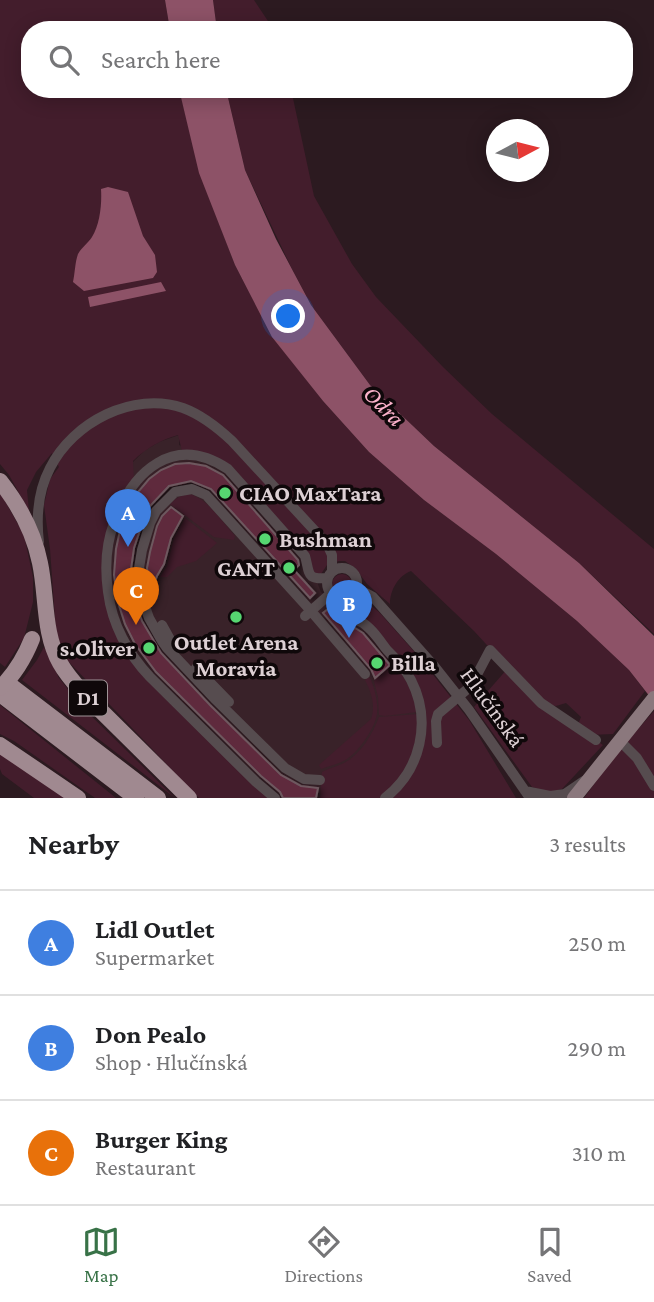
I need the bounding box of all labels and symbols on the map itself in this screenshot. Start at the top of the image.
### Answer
north arrow [486,119,549,182]
your location [271,299,305,333]
water label: Odra [358,380,410,432]
place label: CIAO MaxTara [239,480,382,506]
marker: CIAO MaxTara [217,485,233,501]
pin: A [105,489,151,547]
place label: Bushman [279,526,372,552]
marker: Bushman [257,531,273,547]
place label: GANT [217,555,275,581]
marker: GANT [281,560,297,576]
pin: C [113,567,159,625]
pin: B [326,580,372,638]
marker: Outlet Arena Moravia [228,609,244,625]
place label: Outlet Arena Moravia [174,629,299,681]
place label: s.Oliver [60,635,135,661]
marker: s.Oliver [141,640,157,656]
place label: Billa [391,650,437,676]
marker: Billa [369,655,385,671]
street label: Hlučínská [455,662,531,752]
road number: D1 [69,680,107,716]

